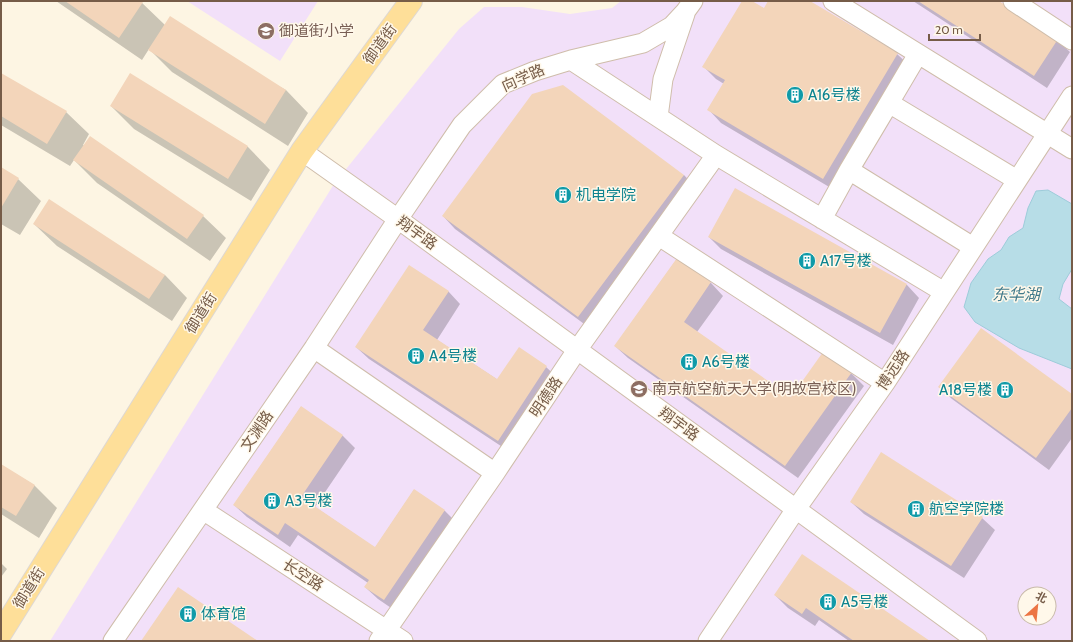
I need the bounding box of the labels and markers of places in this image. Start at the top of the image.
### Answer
school or university icon: 御道街小学 [256,21,276,41]
place label: 御道街小学 [279,22,354,40]
building icon: A16号楼 [785,85,805,105]
place label: A16号楼 [808,86,860,104]
building icon: 机电学院 [553,185,573,205]
place label: 机电学院 [576,186,636,204]
building icon: A17号楼 [797,251,817,271]
place label: A17号楼 [820,252,871,270]
building icon: A4号楼 [406,346,426,366]
place label: A4号楼 [429,347,477,365]
building icon: A6号楼 [679,352,699,372]
place label: A6号楼 [702,353,750,371]
school or university icon: 南京航空航天大学(明故宫校区) [629,379,649,399]
place label: 南京航空航天大学(明故宫校区) [652,380,856,398]
building icon: A18号楼 [995,380,1015,400]
place label: A18号楼 [939,381,992,399]
building icon: A3号楼 [262,491,282,511]
place label: A3号楼 [285,492,332,510]
building icon: 航空学院楼 [906,499,926,519]
place label: 航空学院楼 [929,500,1004,518]
building icon: A5号楼 [818,592,838,612]
place label: A5号楼 [841,593,888,611]
building icon: 体育馆 [178,604,198,624]
place label: 体育馆 [201,605,246,623]

